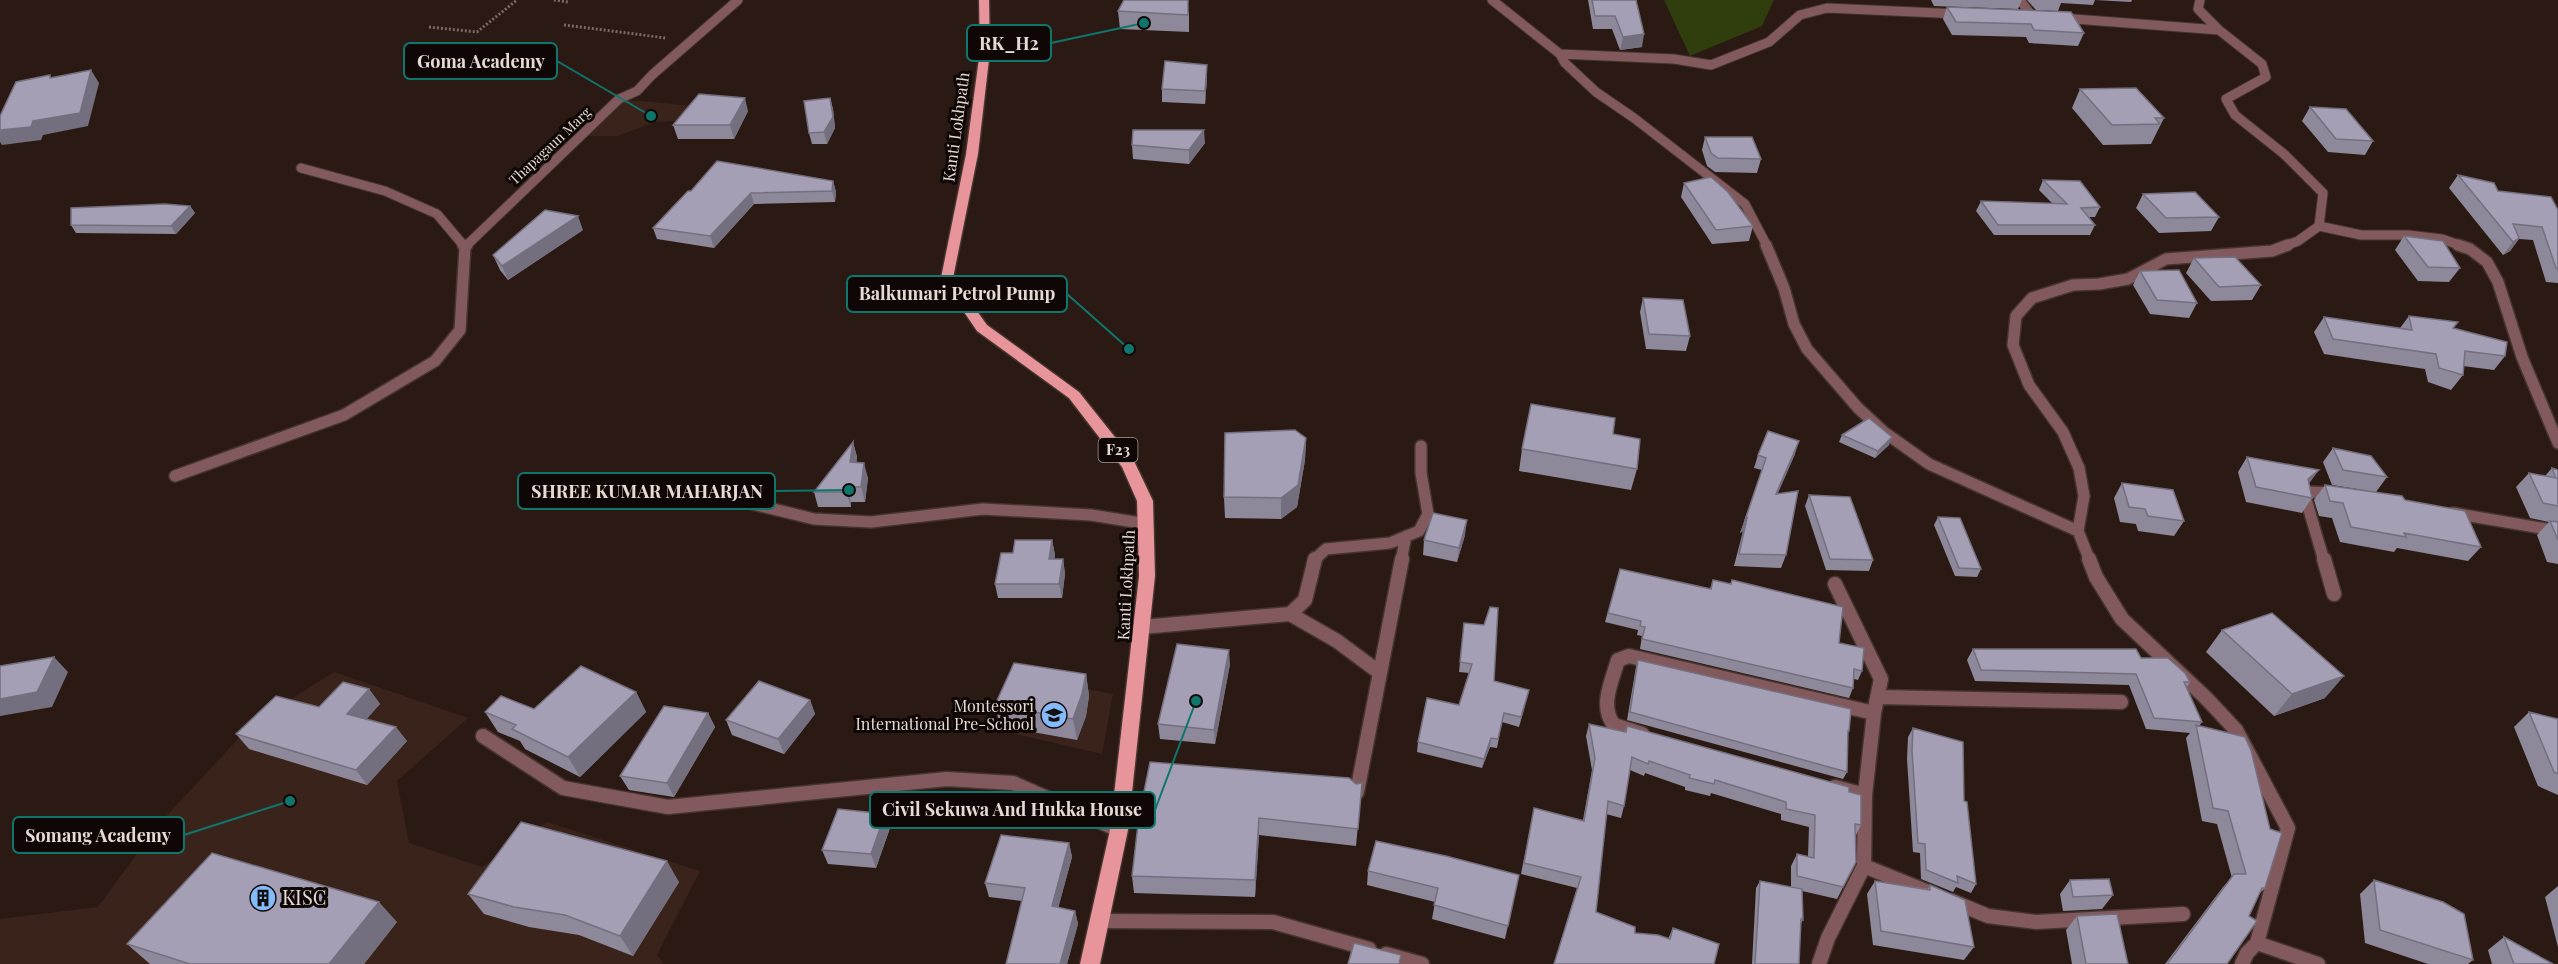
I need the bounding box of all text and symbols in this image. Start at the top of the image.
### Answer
callout: RK_H2 [967,25,1051,61]
text: RK_H2 [979,31,1039,55]
callout: Goma Academy [404,43,557,79]
text: Goma Academy [417,49,546,73]
street label: Kanti Lokhpath [937,70,974,183]
street label: Thapagaun Marg [504,102,595,189]
callout: Balkumari Petrol Pump [847,276,1067,312]
text: Balkumari Petrol Pump [859,281,1055,305]
road number: F23 [1098,438,1138,462]
callout: SHREE KUMAR MAHARJAN [518,473,775,509]
text: SHREE KUMAR MAHARJAN [531,479,763,503]
street label: Kanti Lokhpath [1112,529,1139,641]
place label: Montessori International Pre-School [855,695,1034,734]
school or university icon: Montessori International Pre-School [1039,700,1069,730]
callout: Civil Sekuwa And Hukka House [870,792,1155,828]
text: Civil Sekuwa And Hukka House [882,797,1142,821]
callout: Somang Academy [13,817,184,853]
text: Somang Academy [25,823,172,847]
building icon: KISC [248,883,278,913]
place label: KISC [282,883,326,910]

